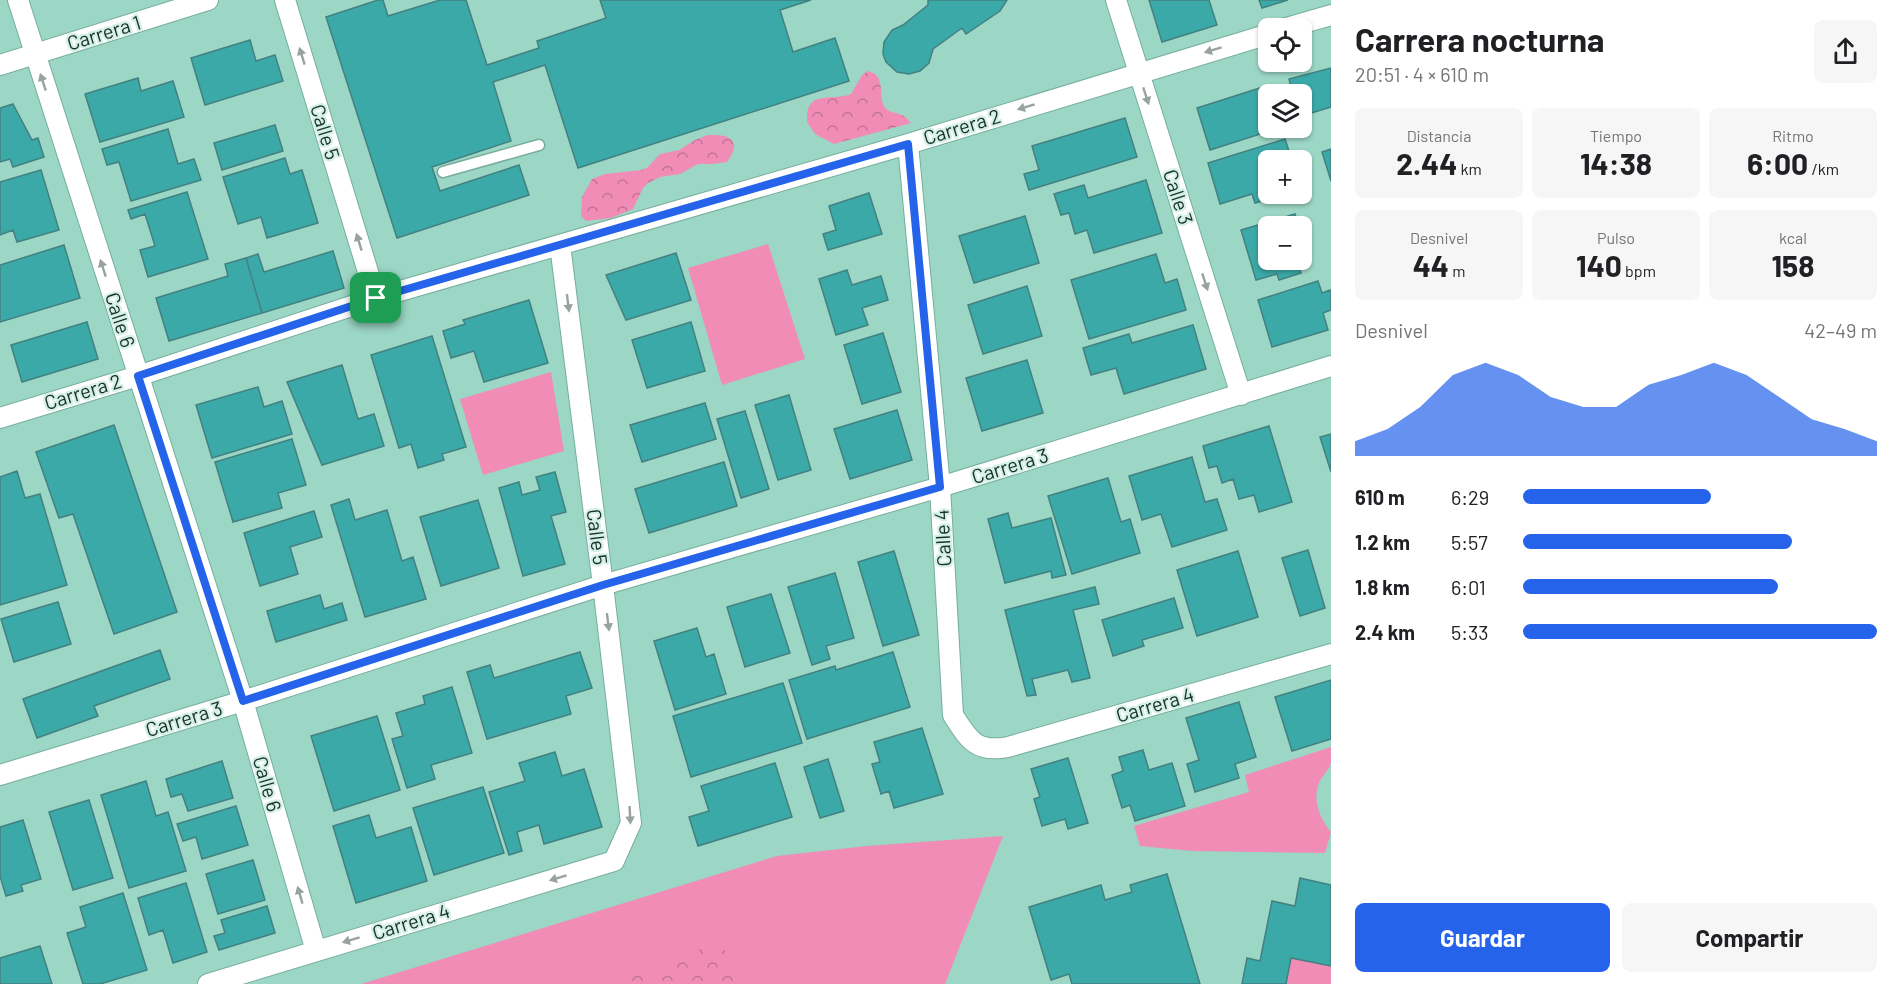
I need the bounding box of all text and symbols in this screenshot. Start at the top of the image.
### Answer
street label: Carrera 1 [64,9,143,55]
map controls [1258,18,1312,270]
button: locate [1258,18,1312,72]
text: Carrera nocturna [1355,19,1604,59]
button: share [1814,20,1877,83]
one-way arrow [1204,46,1222,55]
one-way arrow [297,47,306,65]
text: 20:51 · 4 × 610 m [1355,62,1489,86]
one-way arrow [38,73,47,91]
button: layers [1258,84,1312,138]
one-way arrow [1142,87,1151,105]
street label: Calle 5 [306,101,346,162]
street label: Carrera 2 [920,103,1003,149]
one-way arrow [1017,103,1035,112]
text: Distancia [1407,126,1471,145]
text: Tiempo [1590,126,1642,145]
text: Ritmo [1772,126,1814,145]
text: 2.44 [1396,145,1457,181]
text: 14:38 [1580,145,1652,181]
text: 6:00 [1747,145,1808,181]
button: + [1258,150,1312,204]
text: km [1457,159,1482,178]
text: /km [1808,159,1839,178]
street label: Calle 3 [1159,166,1199,227]
button: − [1258,216,1312,270]
text: Desnivel [1410,228,1468,247]
text: Pulso [1597,228,1635,247]
text: kcal [1779,228,1807,247]
one-way arrow [354,233,363,251]
text: 44 [1413,247,1449,283]
text: 140 [1576,247,1622,283]
text: 158 [1771,247,1815,283]
one-way arrow [98,259,107,277]
text: m [1449,261,1465,280]
text: bpm [1622,261,1656,280]
pin [350,272,401,323]
one-way arrow [1201,273,1210,291]
icon: arrive [359,281,392,314]
street label: Calle 6 [101,289,141,350]
one-way arrow [563,294,572,313]
text: Desnivel [1355,318,1428,342]
text: 42–49 m [1804,318,1877,342]
street label: Carrera 2 [41,368,124,414]
street label: Carrera 3 [968,442,1051,488]
text: 610 m [1355,485,1405,509]
text: 6:29 [1451,485,1489,509]
street label: Calle 5 [583,507,613,566]
street label: Calle 4 [929,509,955,567]
text: 1.2 km [1355,530,1410,554]
text: 5:57 [1451,530,1488,554]
text: 1.8 km [1355,575,1410,599]
text: 6:01 [1451,575,1486,599]
one-way arrow [603,612,612,631]
text: 2.4 km [1355,620,1415,644]
text: 5:33 [1451,620,1489,644]
street label: Carrera 4 [1113,682,1196,727]
street label: Carrera 3 [142,695,225,741]
street label: Calle 6 [249,753,287,814]
one-way arrow [625,806,634,825]
one-way arrow [549,873,567,883]
one-way arrow [295,886,304,904]
street label: Carrera 4 [369,898,452,944]
button: Guardar [1355,903,1610,972]
button: Compartir [1622,903,1877,972]
one-way arrow [342,936,360,945]

